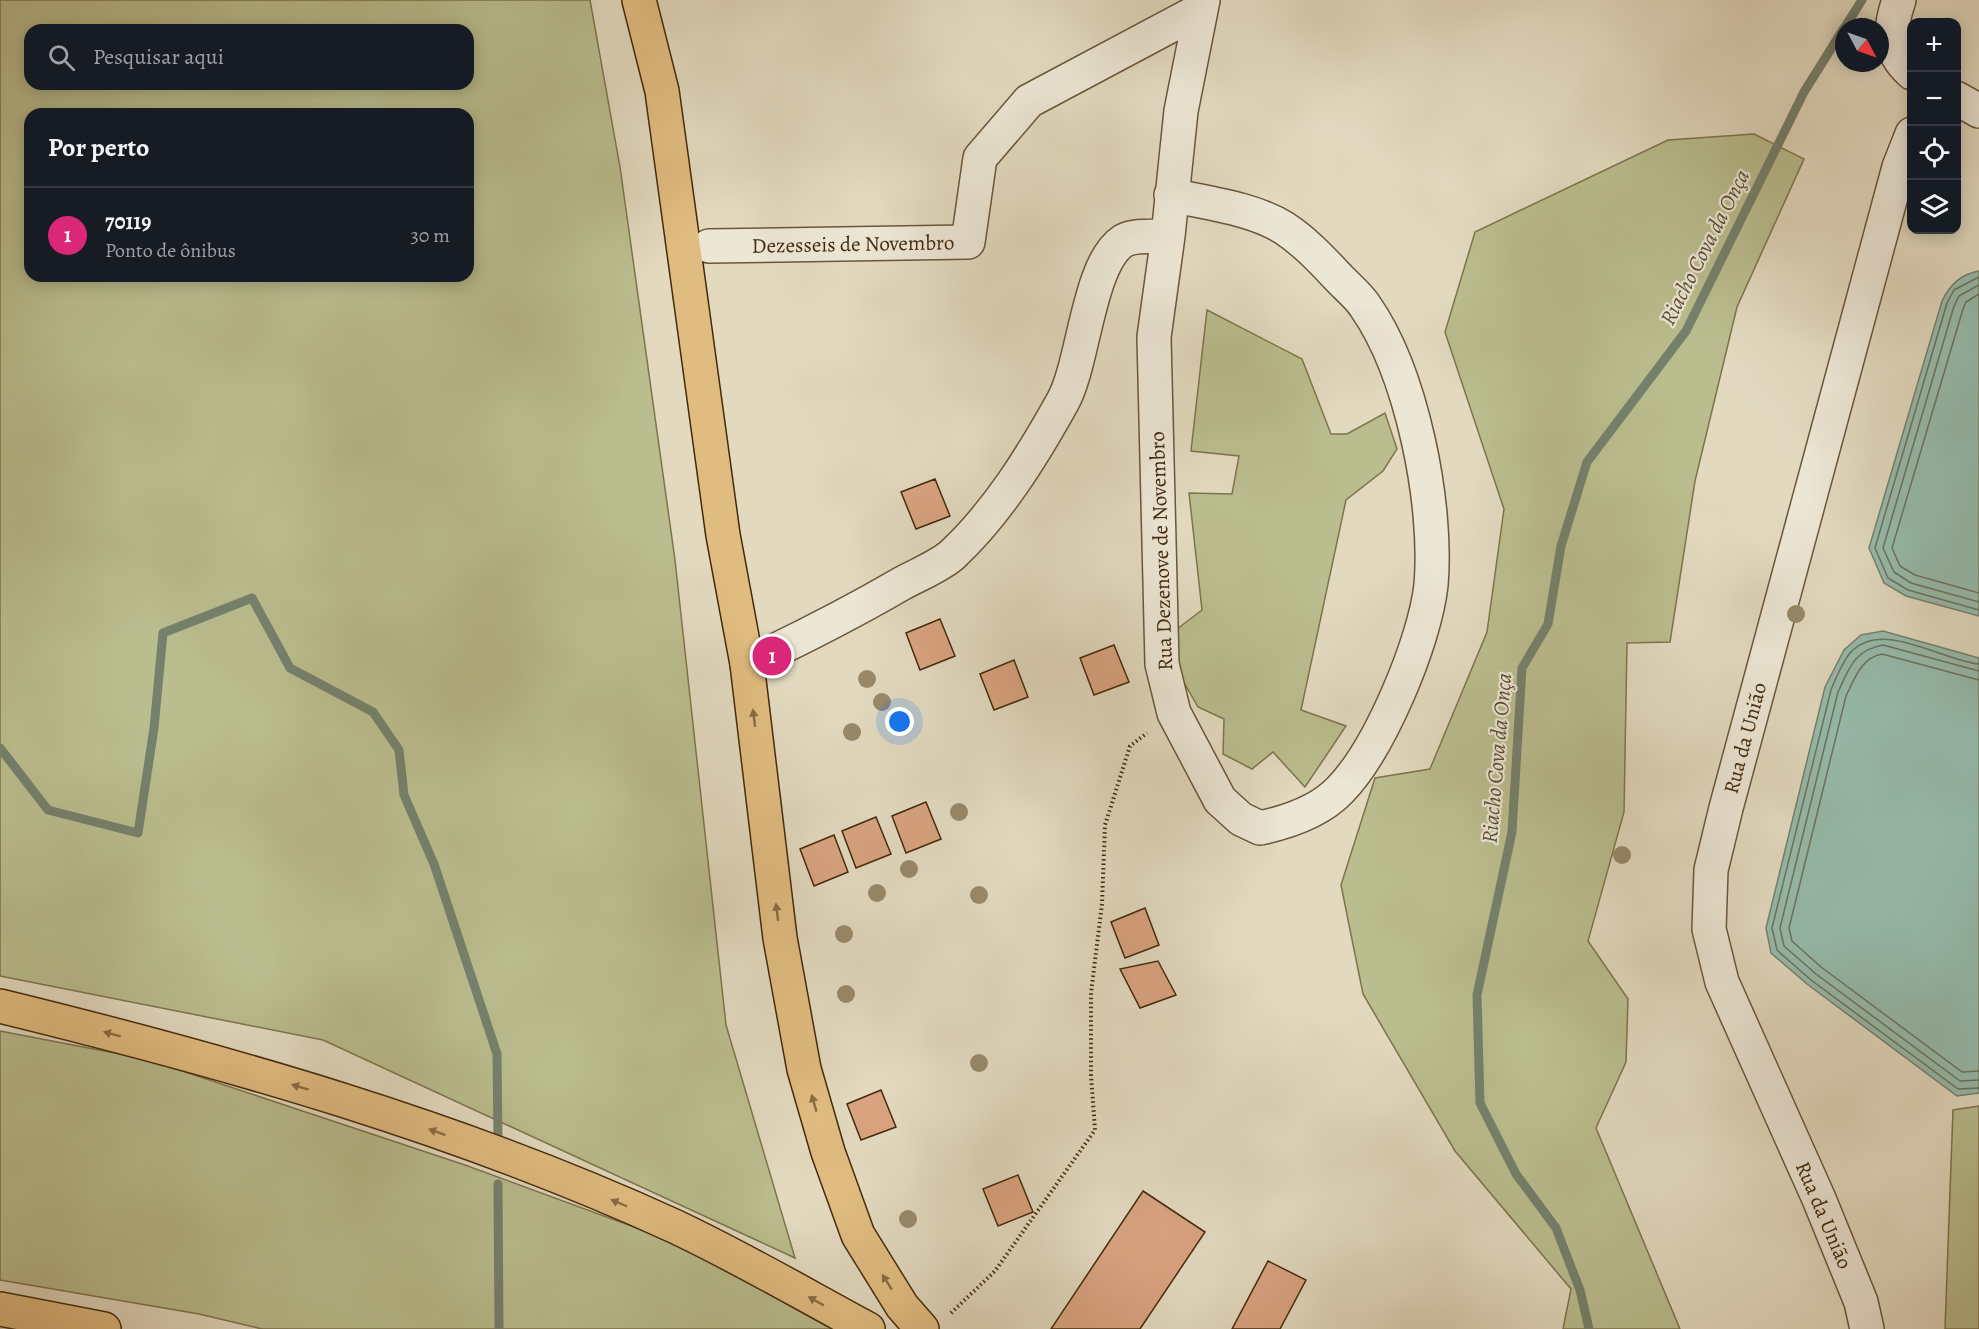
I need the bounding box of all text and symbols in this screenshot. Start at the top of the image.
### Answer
north arrow [1835,18,1889,72]
map controls [1907,18,1961,234]
button: + [1907,18,1961,72]
search box [24,24,474,90]
icon: search [45,41,78,74]
text: Pesquisar aqui [93,42,224,72]
button: − [1907,72,1961,126]
button: locate [1907,126,1961,180]
text: Por perto [48,130,149,165]
water label: Riacho Cova da Onça [1653,165,1757,330]
button: layers [1907,180,1961,234]
text: 70119 [105,207,151,237]
text: 1 [64,222,71,249]
text: 30 m [410,222,450,249]
street label: Dezesseis de Novembro [751,228,955,260]
text: Ponto de ônibus [105,237,236,264]
street label: Rua Dezenove de Novembro [1143,431,1179,671]
pin: 1 [752,634,792,678]
water label: Riacho Cova da Onça [1475,672,1519,844]
street label: Rua da União [1717,679,1773,797]
your location [885,707,914,736]
one-way arrow [749,708,759,727]
one-way arrow [772,902,782,921]
one-way arrow [103,1029,121,1038]
one-way arrow [291,1082,309,1091]
one-way arrow [809,1094,818,1112]
one-way arrow [428,1127,446,1137]
street label: Rua da União [1789,1157,1859,1273]
one-way arrow [610,1198,628,1207]
one-way arrow [882,1274,893,1290]
one-way arrow [808,1296,825,1306]

